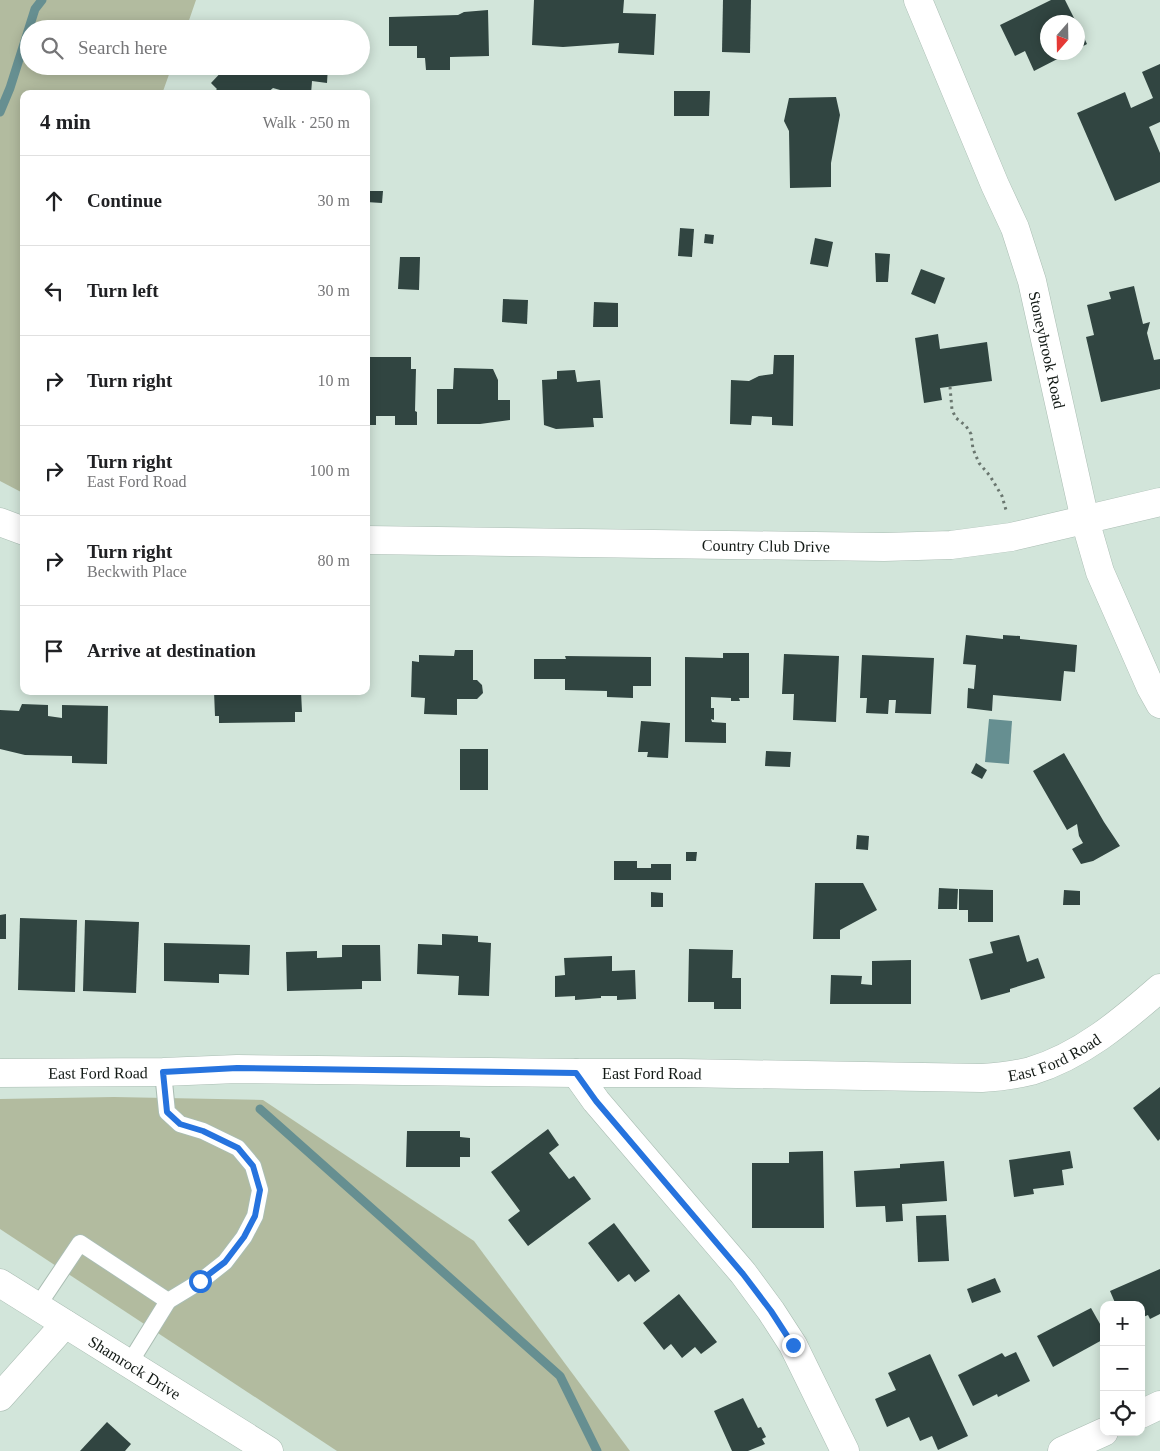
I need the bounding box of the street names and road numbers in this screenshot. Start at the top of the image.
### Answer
street label: Stoneybrook Road [1026,290,1068,410]
street label: Country Club Drive [702,537,830,555]
street label: East Ford Road [1007,1031,1104,1084]
street label: East Ford Road [48,1064,148,1082]
street label: East Ford Road [602,1065,702,1082]
street label: Shamrock Drive [85,1333,184,1403]

